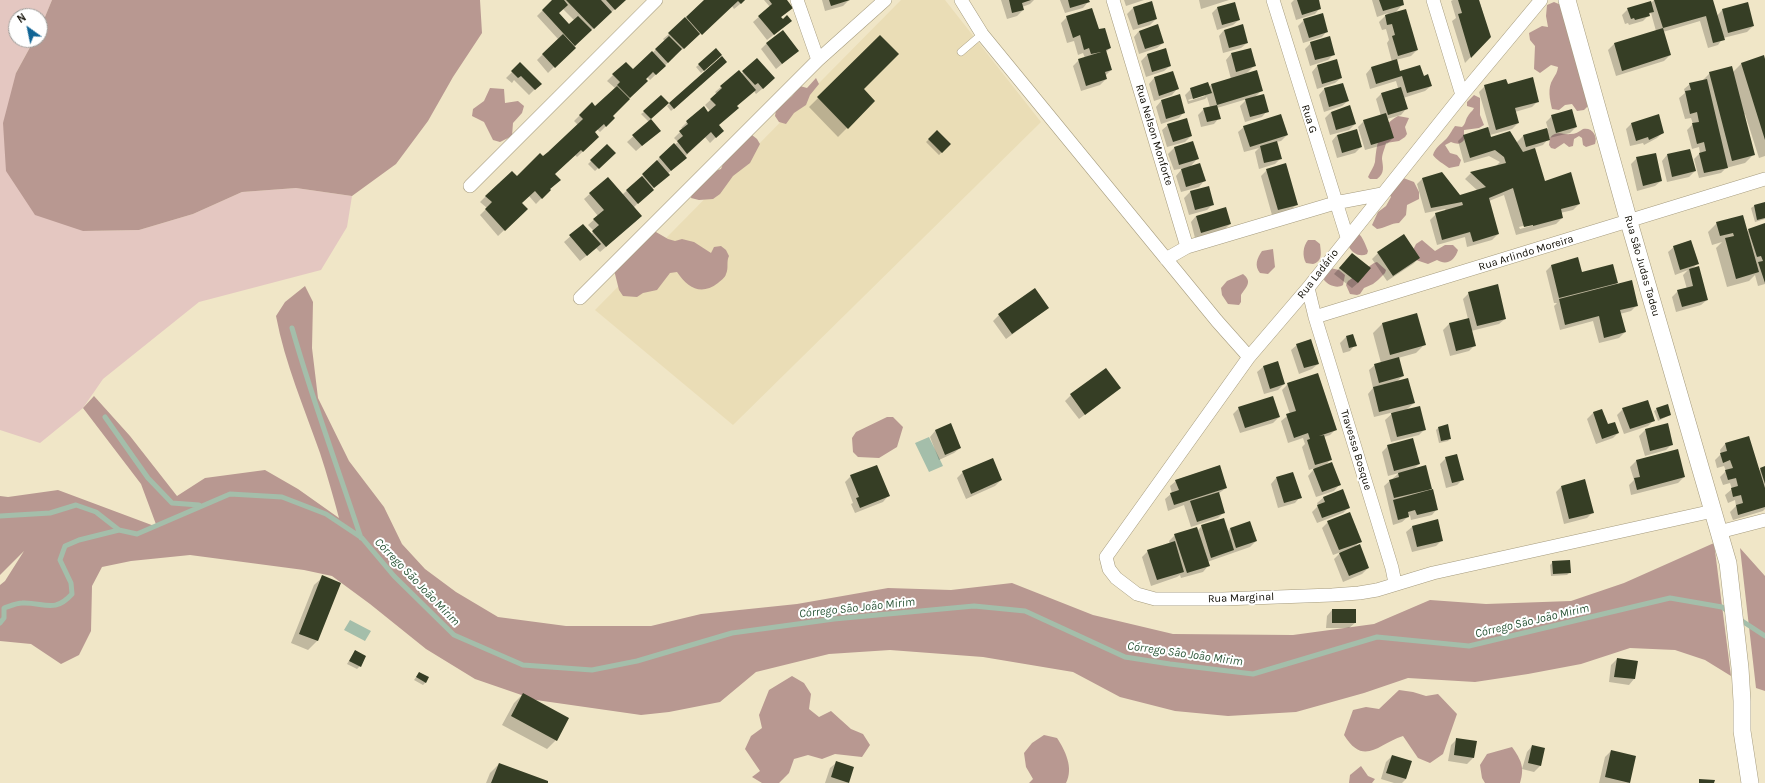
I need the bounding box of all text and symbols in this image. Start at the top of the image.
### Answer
north arrow [8,8,48,48]
text: N [15,11,29,26]
street label: Rua Nelson Monforte [1132,83,1176,187]
street label: Rua G [1298,103,1320,135]
street label: Rua São Judas Tadeu [1621,214,1663,318]
street label: Rua Arlindo Moreira [1477,232,1575,274]
street label: Rua Ladário [1295,247,1341,301]
street label: Travessa Bosque [1337,408,1375,492]
water label: Córrego São João Mirim [371,535,463,629]
street label: Rua Marginal [1208,590,1274,606]
water label: Córrego São João Mirim [798,595,916,621]
water label: Córrego São João Mirim [1474,601,1590,641]
water label: Córrego São João Mirim [1126,639,1244,669]

